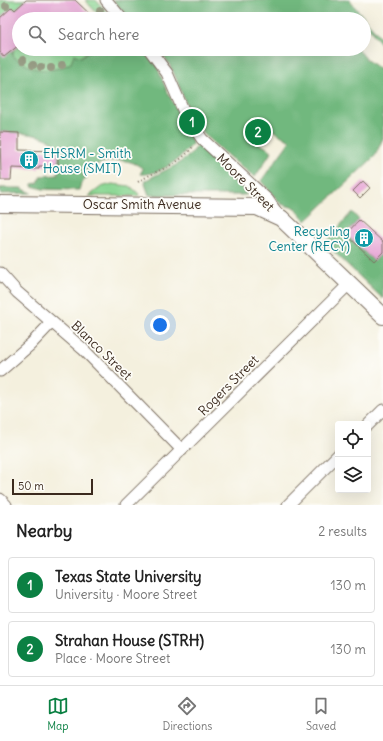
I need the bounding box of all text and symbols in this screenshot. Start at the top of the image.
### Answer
search box [12,12,371,56]
icon: search [26,23,48,45]
text: Search here [58,25,139,44]
pin: 1 [179,107,205,137]
pin: 2 [245,117,271,147]
place label: EHSRM - Smith House (SMIT) [43,145,132,177]
building icon: EHSRM - Smith House (SMIT) [18,149,40,171]
street label: Moore Street [213,150,279,215]
street label: Oscar Smith Avenue [83,196,201,213]
place label: Recycling Center (RECY) [268,223,350,255]
building icon: Recycling Center (RECY) [353,227,375,249]
your location [150,315,170,335]
street label: Blanco Street [68,317,136,384]
street label: Rogers Street [195,351,263,419]
map controls [335,421,371,493]
button: locate [335,421,371,457]
button: layers [335,457,371,493]
scale bar [12,477,93,496]
text: 50 m [18,479,44,493]
text: Nearby [16,520,72,542]
text: 2 results [318,523,367,540]
text: Texas State University [55,567,202,586]
text: 1 [27,577,33,594]
text: 130 m [330,577,366,594]
text: University · Moore Street [55,586,197,603]
text: Strahan House (STRH) [55,631,204,650]
text: 2 [26,641,34,658]
text: 130 m [330,641,366,658]
text: Place · Moore Street [55,650,170,667]
tab: Map [47,695,69,733]
tab: Directions [163,695,212,733]
tab: Saved [306,695,336,733]

